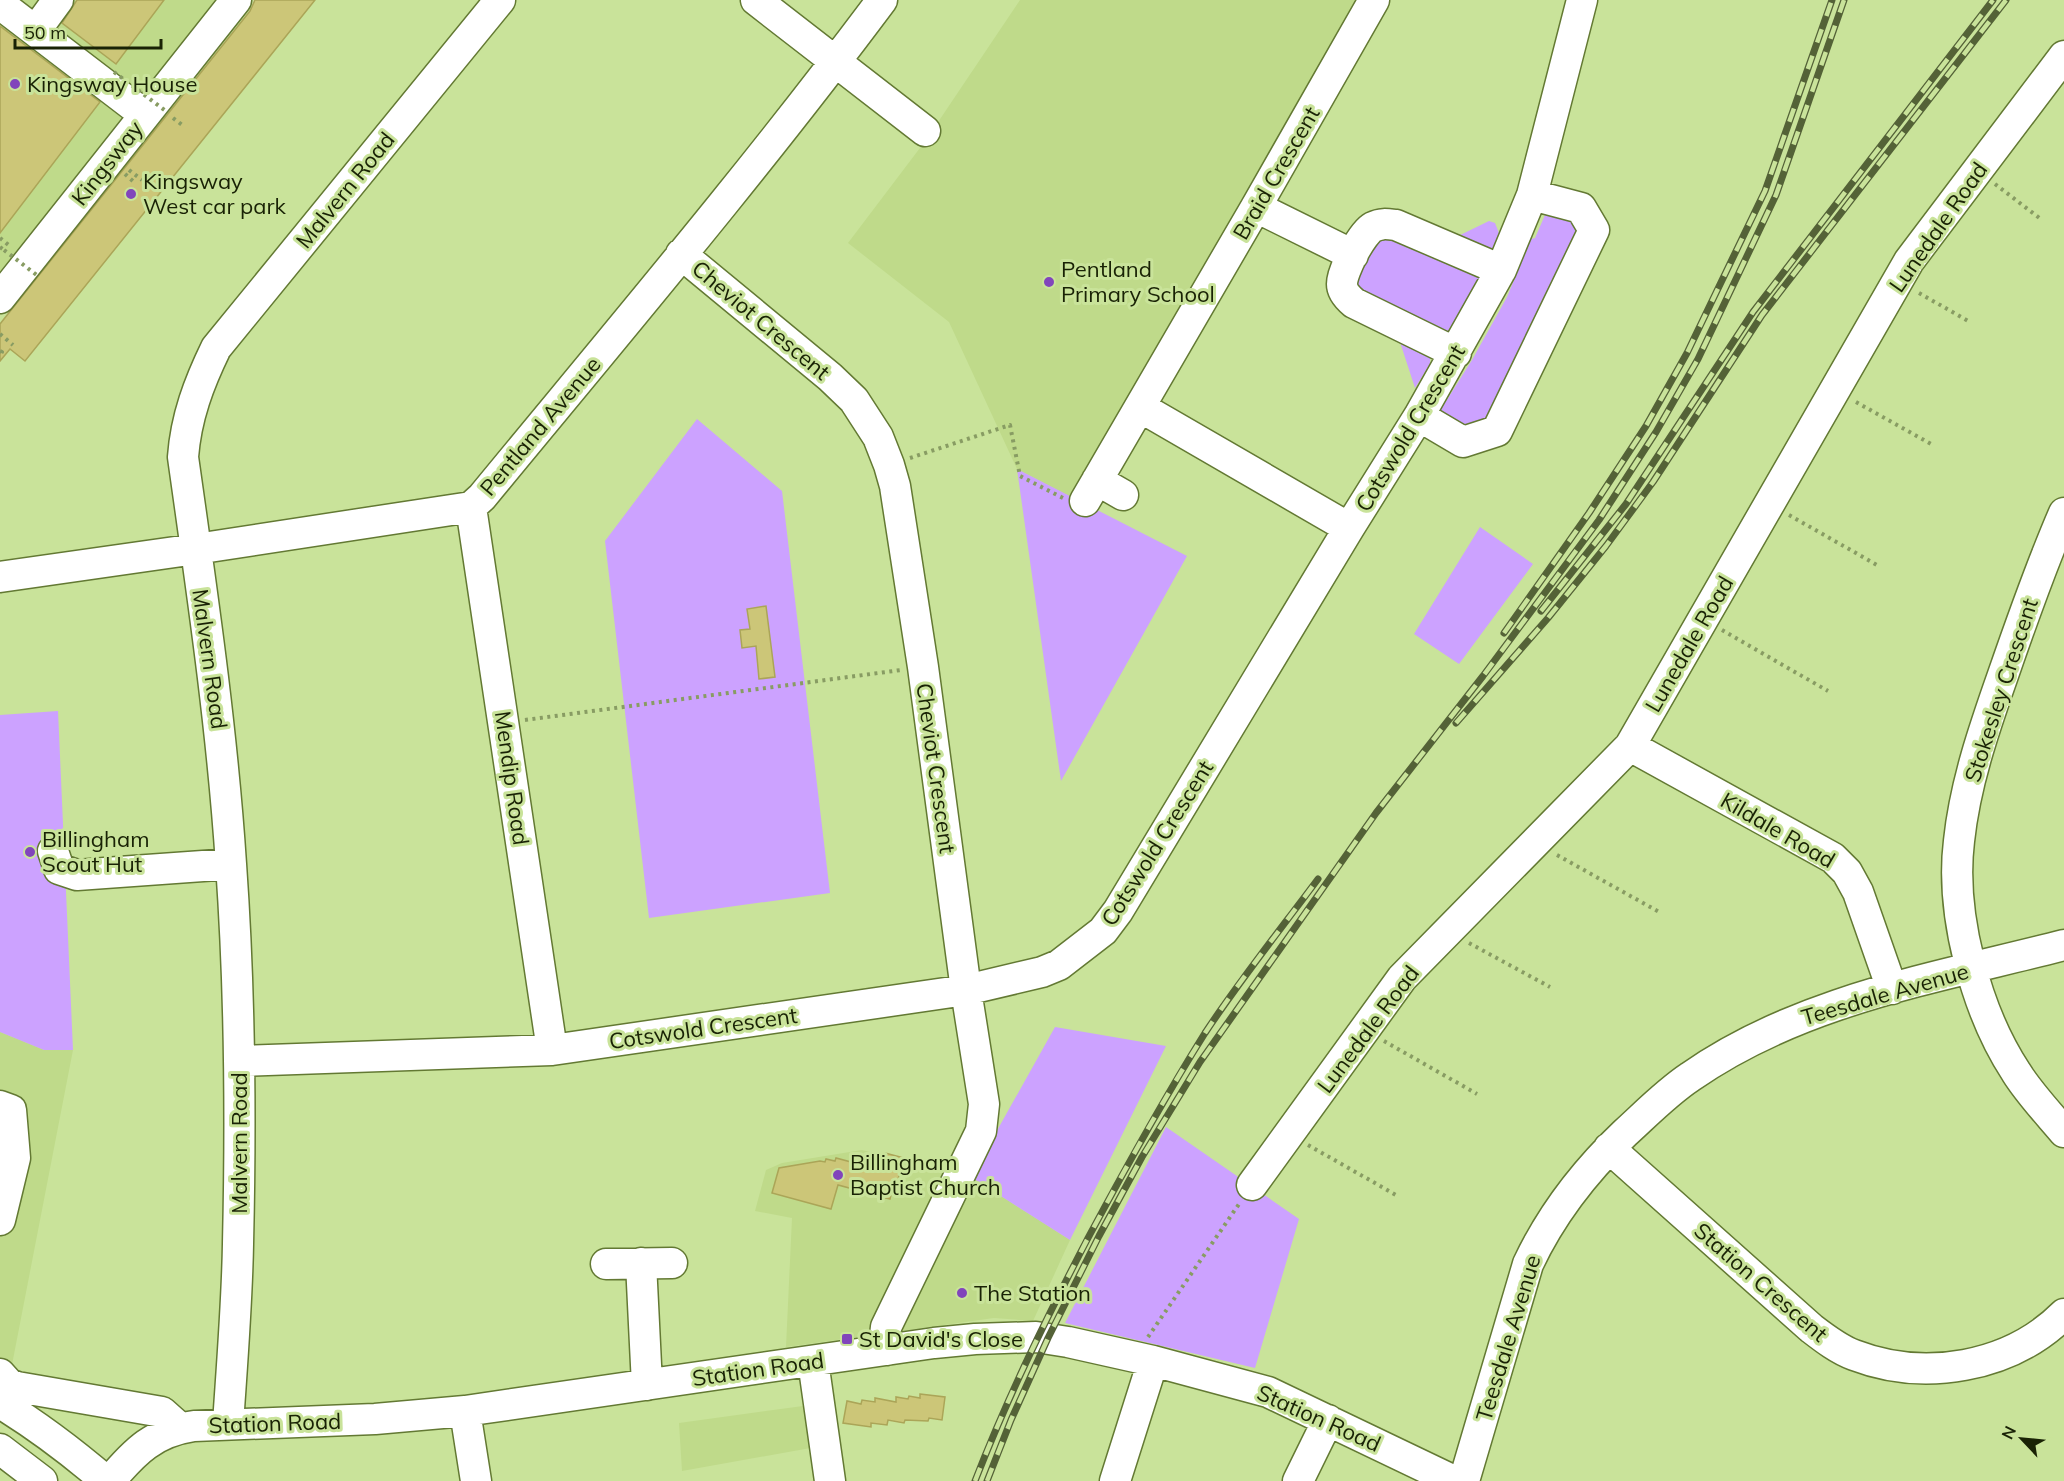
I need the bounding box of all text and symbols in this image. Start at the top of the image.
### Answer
scale bar [15,12,160,50]
text: 50 m [24,21,66,44]
place label: Kingsway House [27,70,197,98]
marker: Kingsway House [8,77,22,91]
street label: Braid Crescent [1227,101,1326,245]
street label: Kingsway [65,115,149,211]
street label: Malvern Road [290,126,400,254]
street label: Lunedale Road [1883,156,1993,298]
place label: Kingsway West car park [143,167,286,220]
marker: Kingsway West car park [124,187,138,201]
street label: Cheviot Crescent [686,254,836,386]
place label: Pentland Primary School [1061,255,1215,308]
marker: Pentland Primary School [1042,275,1056,289]
street label: Cotswold Crescent [1349,339,1471,517]
street label: Pentland Avenue [474,351,606,501]
street label: Lunedale Road [1639,571,1739,717]
street label: Malvern Road [186,587,234,731]
street label: Stokesley Crescent [1958,594,2044,785]
street label: Cheviot Crescent [910,681,962,855]
street label: Mendip Road [489,709,535,847]
street label: Cotswold Crescent [1095,755,1219,931]
street label: Kildale Road [1716,786,1840,874]
place label: Billingham Scout Hut [42,825,149,878]
marker: Billingham Scout Hut [23,845,37,859]
street label: Teesdale Avenue [1798,957,1972,1031]
street label: Lunedale Road [1311,960,1425,1098]
street label: Cotswold Crescent [607,1001,799,1055]
street label: Malvern Road [225,1072,253,1214]
place label: Billingham Baptist Church [850,1148,1001,1201]
marker: Billingham Baptist Church [831,1168,845,1182]
street label: Station Crescent [1689,1216,1834,1348]
street label: Teesdale Avenue [1469,1251,1547,1425]
place label: The Station [974,1279,1091,1307]
marker: The Station [955,1286,969,1300]
place label: St David's Close [859,1325,1023,1353]
marker: St David's Close [840,1332,854,1346]
street label: Station Road [690,1346,826,1392]
street label: Station Road [1253,1378,1385,1458]
street label: Station Road [208,1407,342,1439]
north arrow [1992,1409,2052,1469]
text: N [1997,1423,2020,1442]

